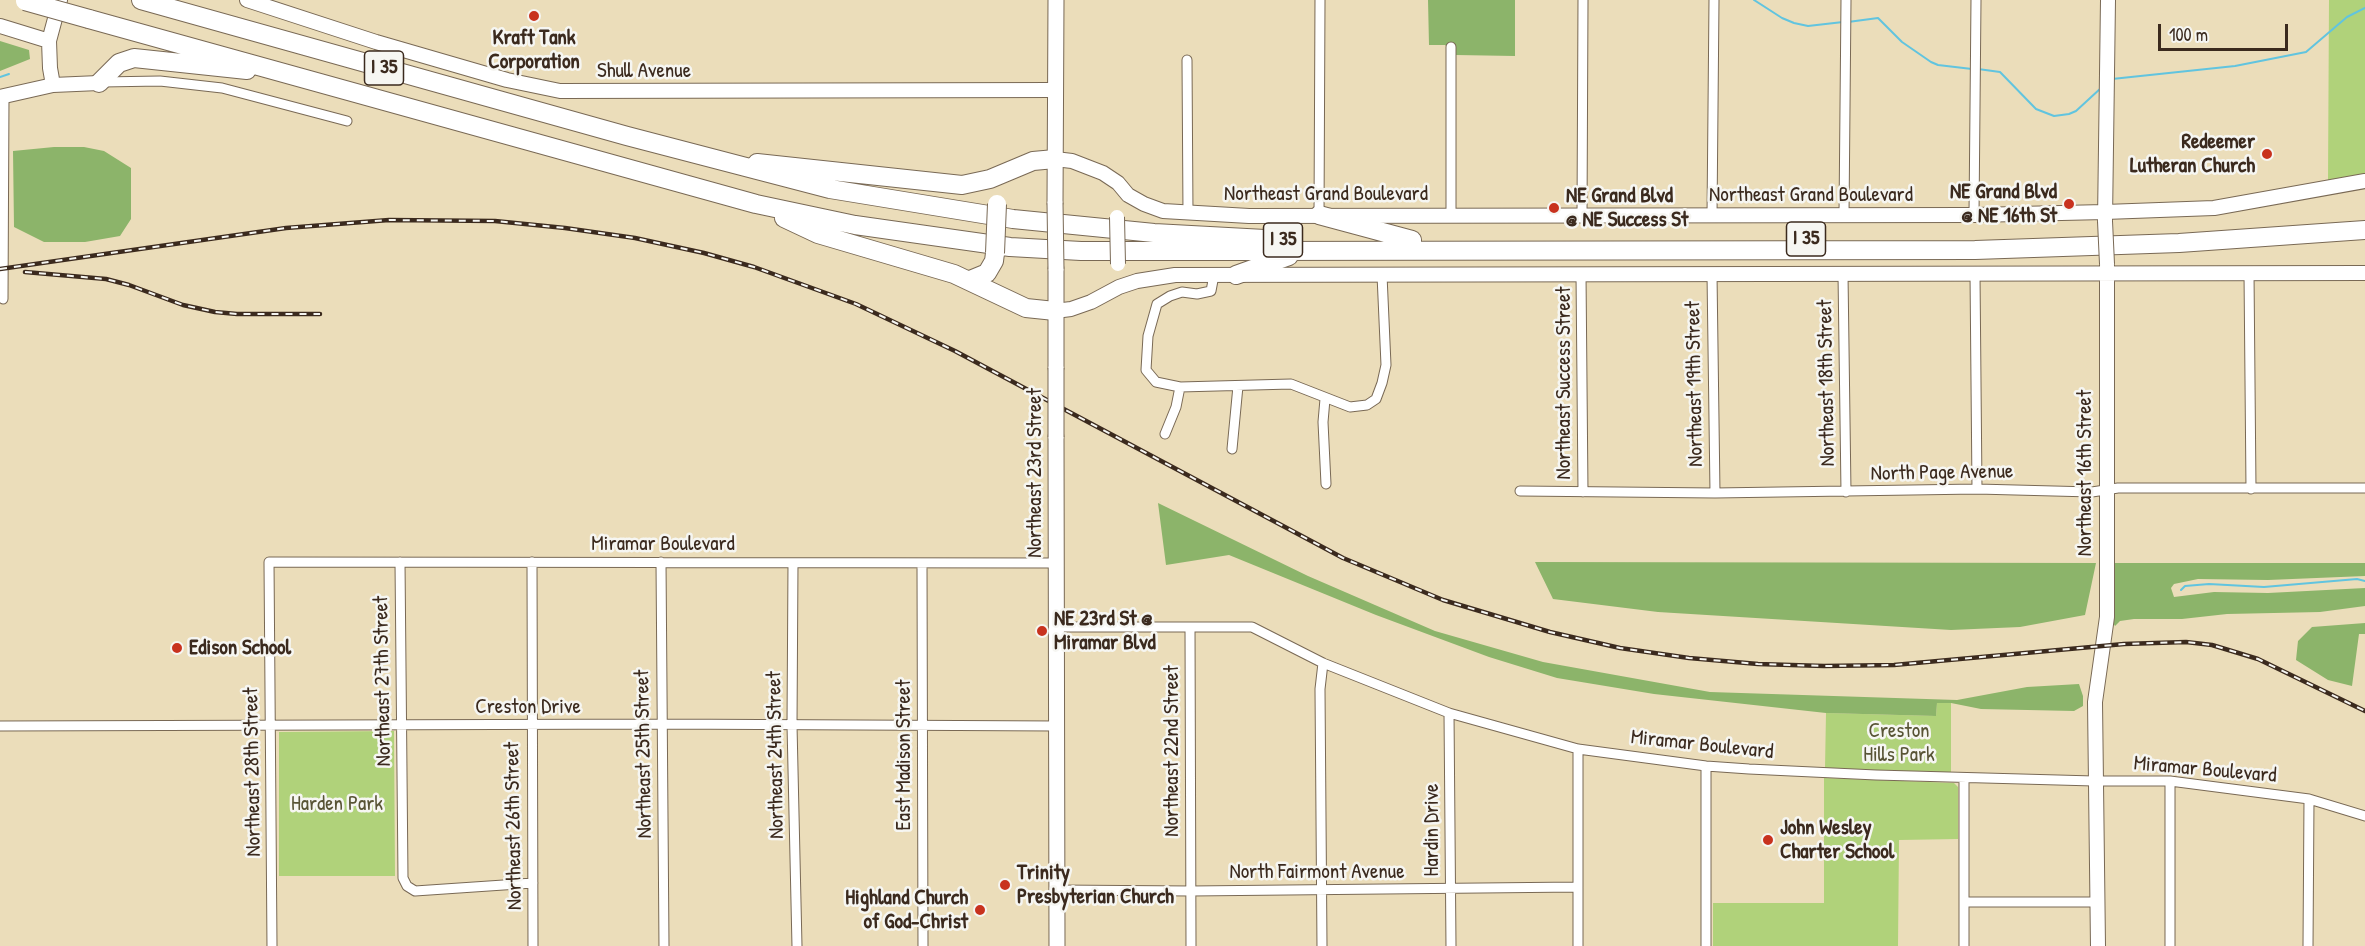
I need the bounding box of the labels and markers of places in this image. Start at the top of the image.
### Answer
marker: Kraft Tank Corporation [527,9,541,23]
place label: Kraft Tank Corporation [488,25,580,75]
place label: Redeemer Lutheran Church [2130,129,2255,179]
marker: Redeemer Lutheran Church [2260,147,2274,161]
place label: NE Grand Blvd @ NE 16th St [1950,179,2057,229]
place label: NE Grand Blvd @ NE Success St [1566,183,1688,233]
marker: NE Grand Blvd @ NE 16th St [2062,197,2076,211]
marker: NE Grand Blvd @ NE Success St [1547,201,1561,215]
place label: NE 23rd St @ Miramar Blvd [1054,606,1156,656]
marker: NE 23rd St @ Miramar Blvd [1035,624,1049,638]
place label: Edison School [189,635,291,661]
marker: Edison School [170,641,184,655]
place label: John Wesley Charter School [1780,815,1894,865]
marker: John Wesley Charter School [1761,833,1775,847]
place label: Trinity Presbyterian Church [1017,860,1174,910]
marker: Trinity Presbyterian Church [998,878,1012,892]
place label: Highland Church of God-Christ [845,885,968,935]
marker: Highland Church of God-Christ [973,903,987,917]

